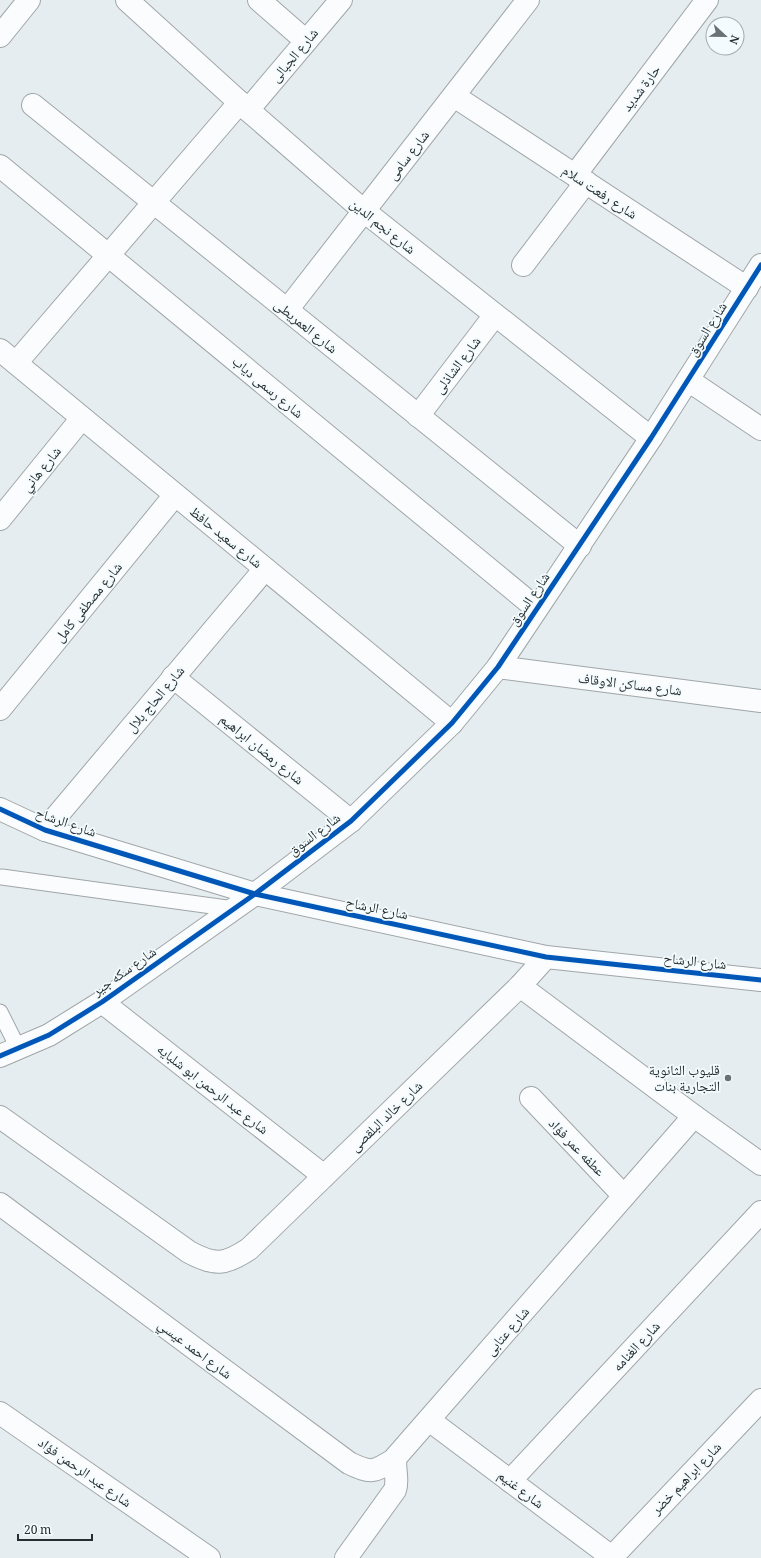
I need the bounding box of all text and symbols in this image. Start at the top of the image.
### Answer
north arrow [705,16,745,56]
street label: شارع الجبالى [265,23,326,89]
text: N [722,32,743,47]
street label: حارة شديد [617,60,668,118]
street label: شارع سامى [382,126,437,187]
street label: شارع رفعت سلام [556,160,641,227]
street label: شارع نجم الدين [343,193,420,262]
street label: شارع العمريطى [267,294,342,361]
street label: شارع السوق [682,298,735,362]
street label: شارع الشاذلى [429,332,488,400]
street label: شارع رسمى دياب [225,351,308,426]
street label: شارع هاني [16,442,69,499]
street label: شارع سعيد حافظ [183,501,267,576]
street label: شارع مصطفى كامل [49,558,130,649]
street label: شارع السوق [504,568,558,632]
street label: شارع الحاج بلال [121,661,192,739]
street label: شارع مساكن الاوقاف [576,668,683,704]
street label: شارع رمضان ابراهيم [213,709,308,792]
street label: شارع الرشاح [32,802,99,846]
street label: شارع السوق [284,808,347,864]
street label: شارع الرشاح [343,892,410,928]
street label: شارع سكه جير [87,941,162,1004]
street label: شارع الرشاح [662,948,728,978]
street label: شارع عبد الرحمن ابو شلبايه [150,1039,273,1142]
place label: قليوب الثانوية التجارية بنات [649,1060,720,1100]
marker: قليوب الثانوية التجارية بنات [723,1073,733,1083]
street label: شارع خالد البلقصى [345,1076,430,1159]
street label: عطفه عمر فؤاد [541,1113,610,1183]
street label: شارع عتابى [480,1302,537,1362]
street label: شارع احمد عيسي [151,1314,236,1387]
street label: شارع الغنامه [607,1316,667,1378]
street label: شارع عبد الرحمن فؤاد [32,1432,136,1515]
street label: شارع ابراهيم خضر [645,1437,729,1522]
street label: شارع غنيم [491,1465,548,1516]
scale bar [18,1516,92,1542]
text: 20 m [24,1521,51,1542]

